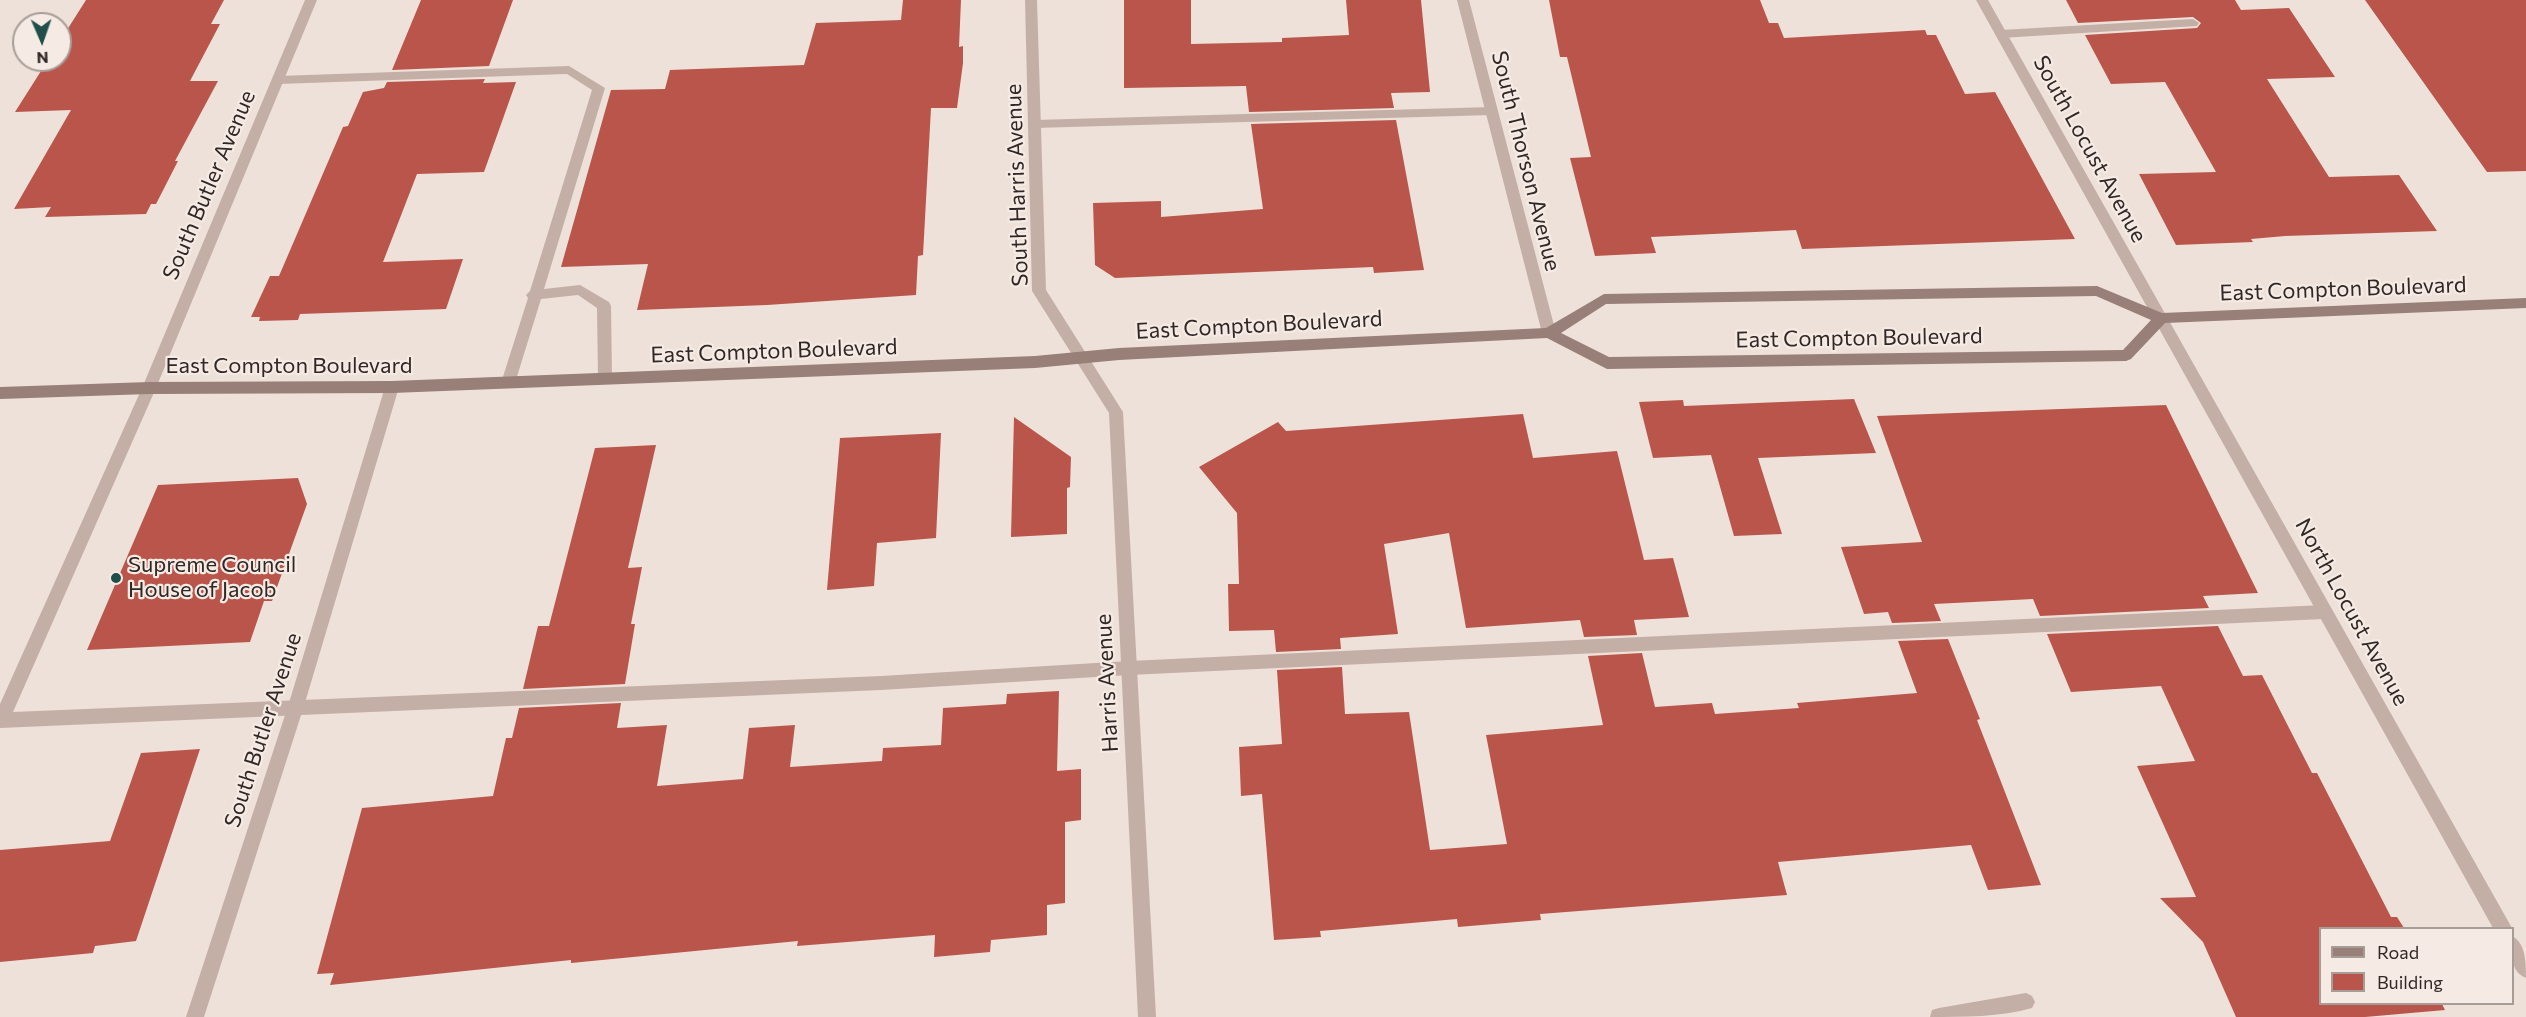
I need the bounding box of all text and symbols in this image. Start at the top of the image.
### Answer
north arrow [12,12,72,72]
street label: South Thorson Avenue [1486,48,1566,274]
text: N [36,49,49,68]
street label: South Locust Avenue [2028,51,2152,247]
street label: South Harris Avenue [1000,83,1034,287]
street label: South Butler Avenue [157,86,261,284]
street label: East Compton Boulevard [2219,271,2467,307]
street label: East Compton Boulevard [1135,305,1383,345]
street label: East Compton Boulevard [1735,323,1983,353]
street label: East Compton Boulevard [650,333,898,369]
street label: East Compton Boulevard [165,353,413,379]
street label: North Locust Avenue [2290,514,2414,710]
place label: Supreme Council House of Jacob [128,552,296,604]
marker: Supreme Council House of Jacob [109,571,123,585]
street label: Harris Avenue [1090,613,1124,753]
street label: South Butler Avenue [219,629,307,831]
legend [2319,927,2514,1005]
text: Road [2377,941,2419,963]
text: Building [2377,971,2443,993]

